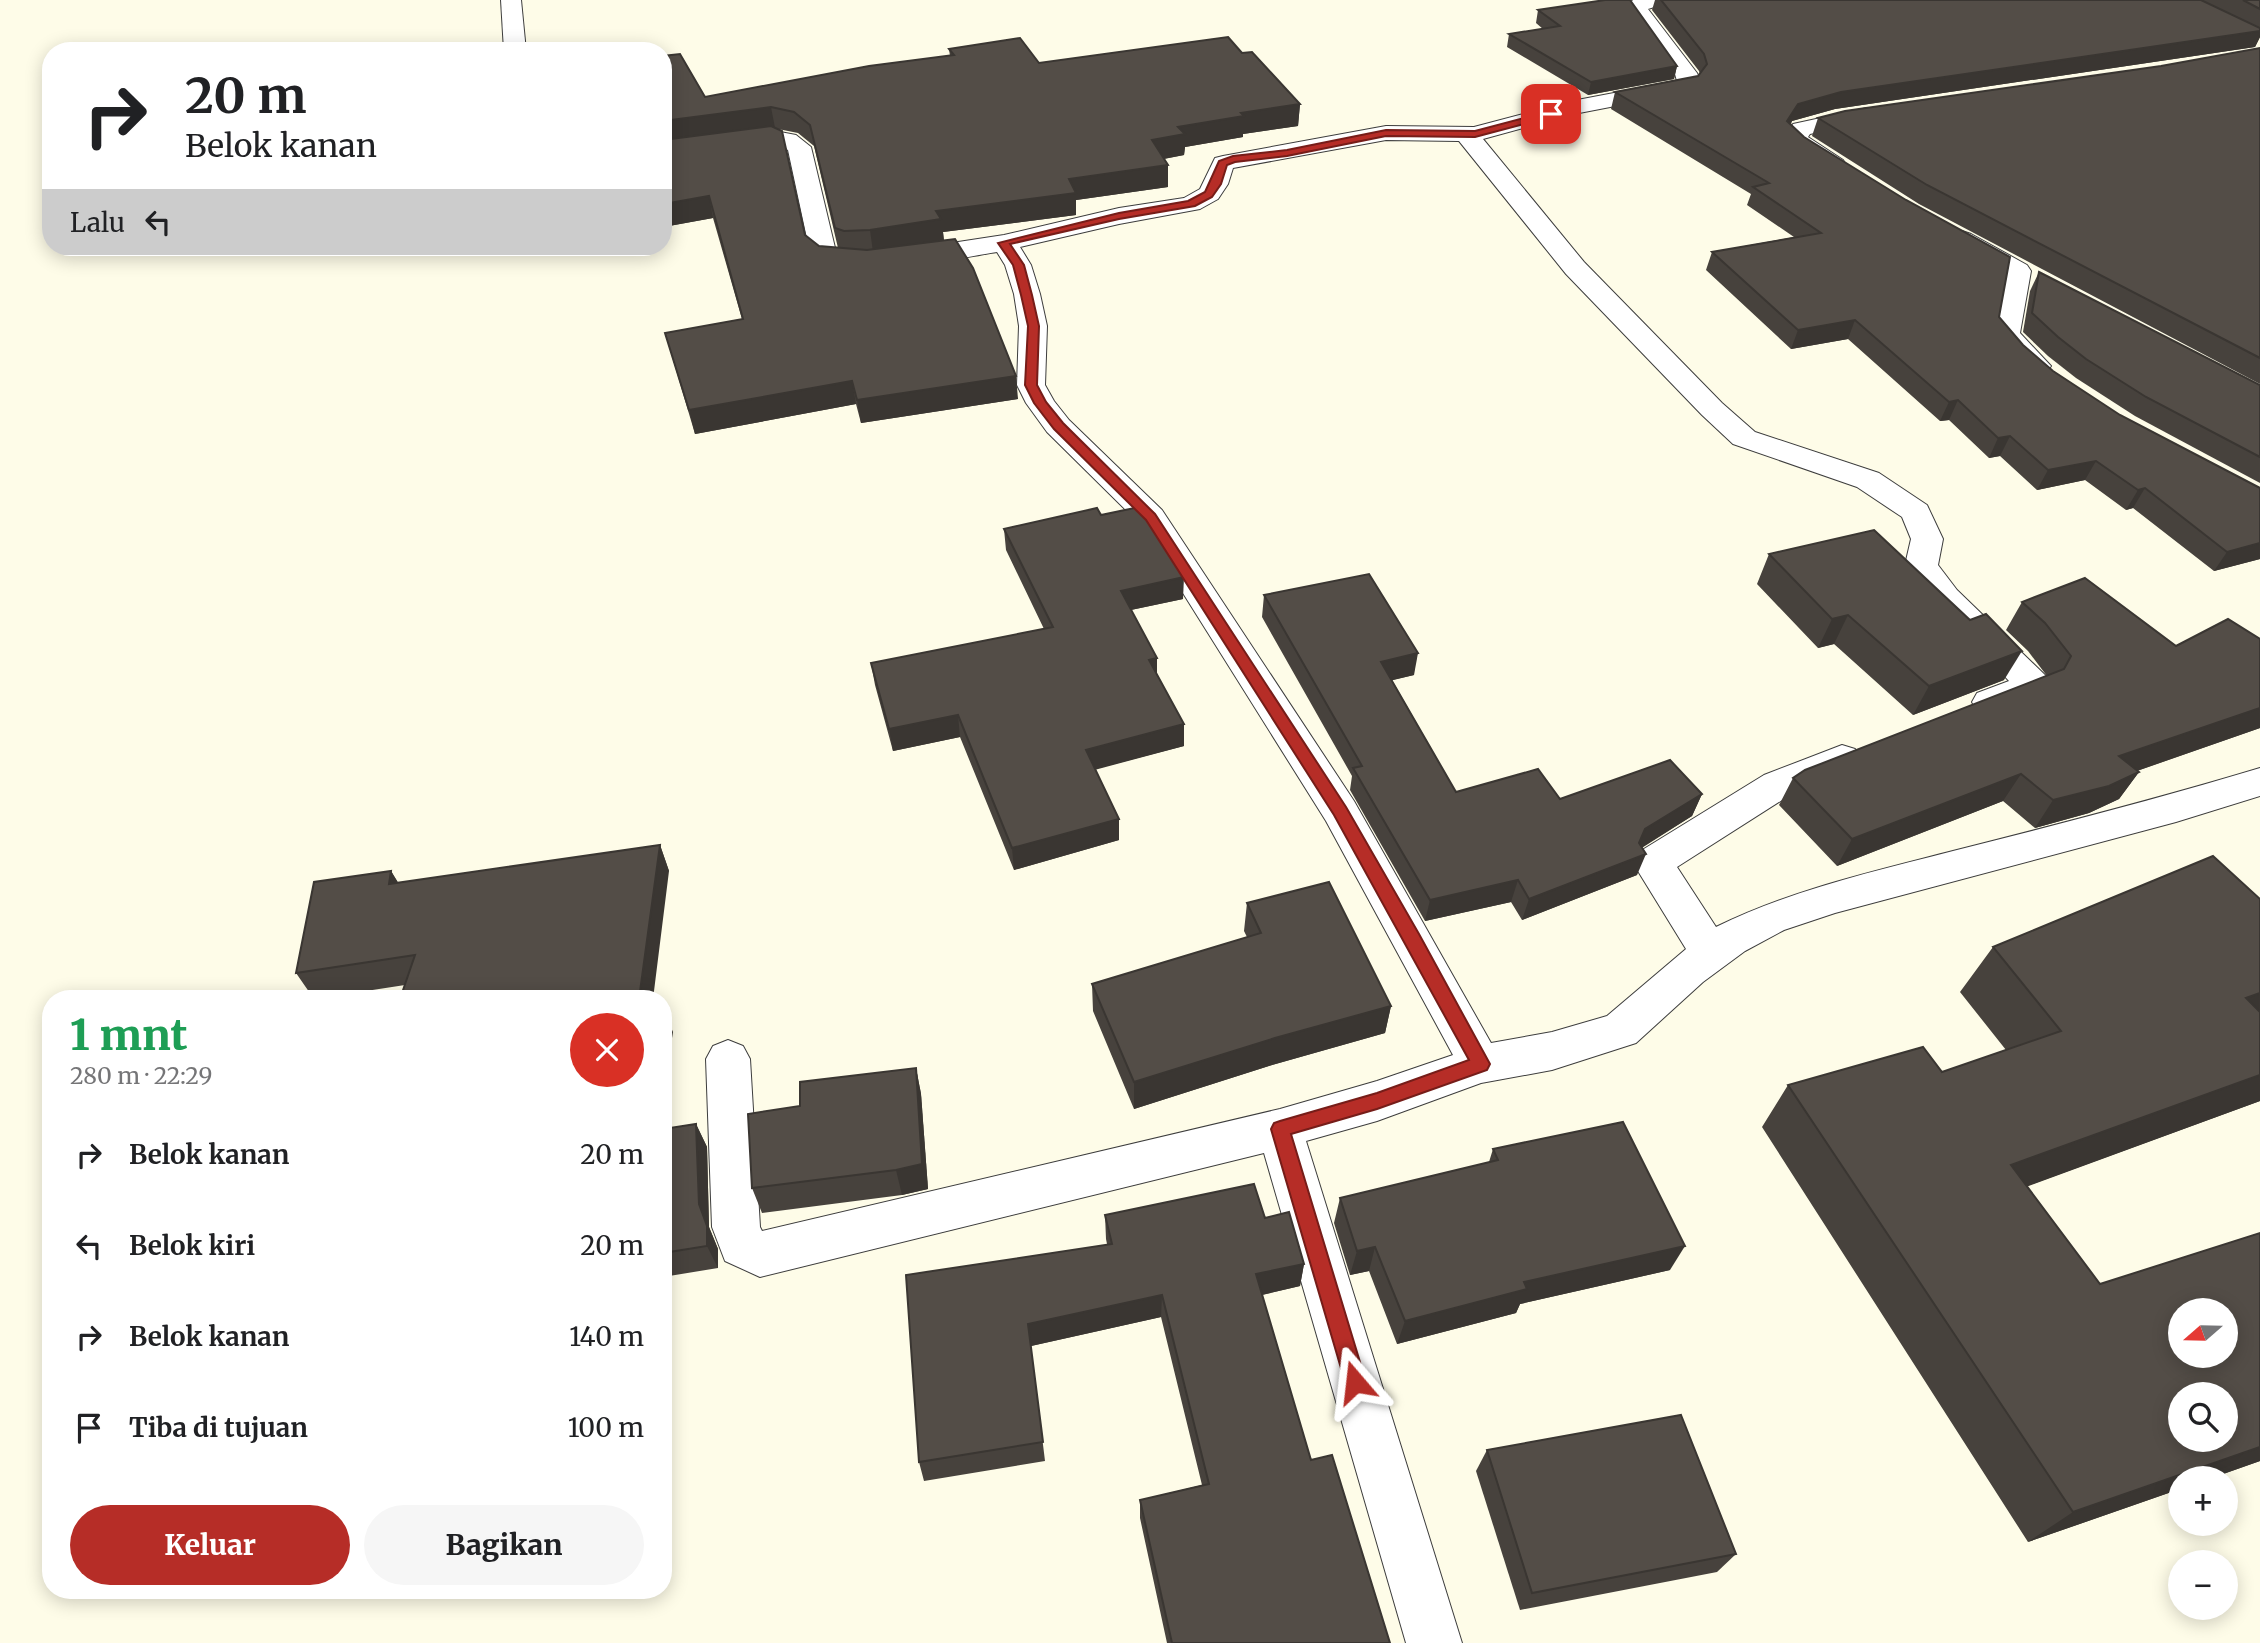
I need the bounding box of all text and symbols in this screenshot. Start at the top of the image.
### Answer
text: 20 m [185,65,306,126]
icon: right [70,70,161,161]
pin [1521,84,1581,144]
icon: arrive [1532,95,1570,133]
text: Belok kanan [185,126,377,166]
icon: left [139,203,177,241]
text: Lalu [70,206,125,239]
text: 1 mnt [70,1009,188,1061]
button: close [570,1013,644,1087]
text: 280 m · 22:29 [70,1061,212,1090]
icon: right [70,1136,108,1174]
text: Belok kanan [129,1138,289,1171]
text: 20 m [580,1138,644,1171]
icon: left [70,1227,108,1265]
text: Belok kiri [129,1229,255,1262]
text: 20 m [580,1229,644,1262]
north arrow [2168,1298,2238,1368]
map controls [2168,1298,2238,1620]
icon: right [70,1318,108,1356]
text: Belok kanan [129,1320,289,1353]
text: 140 m [569,1320,644,1353]
position arrow [1318,1345,1392,1419]
button: search [2168,1382,2238,1452]
icon: arrive [70,1409,108,1447]
text: Tiba di tujuan [129,1411,308,1444]
text: 100 m [568,1411,644,1444]
button: + [2168,1466,2238,1536]
button: Keluar [70,1505,350,1585]
button: Bagikan [364,1505,644,1585]
button: − [2168,1550,2238,1620]

